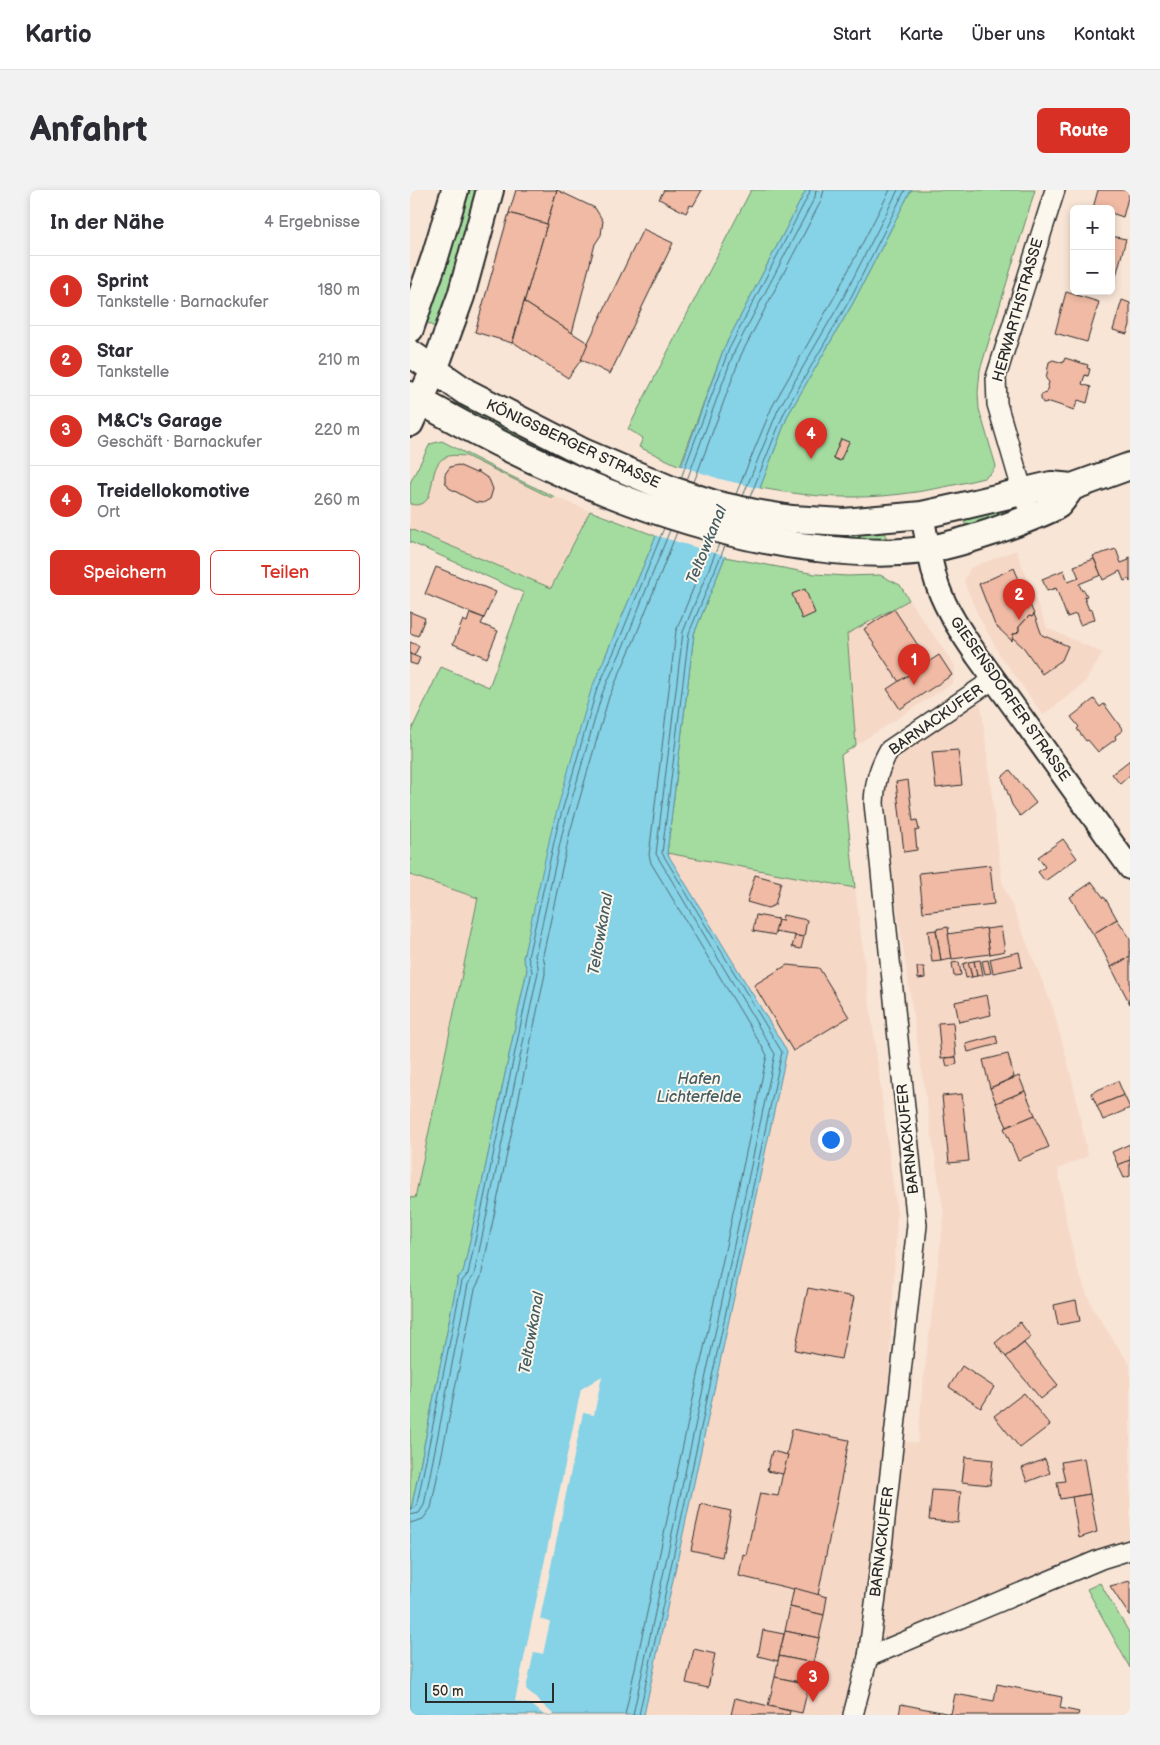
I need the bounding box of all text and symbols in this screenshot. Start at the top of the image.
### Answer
text: Kartio [25,20,92,49]
text: Start [833,24,871,45]
text: Karte [899,24,943,45]
text: Über uns [971,24,1045,45]
text: Kontakt [1073,24,1135,45]
button: Route [1037,108,1130,153]
text: Anfahrt [30,109,148,152]
map controls [1070,205,1115,295]
button: + [1070,205,1115,250]
text: In der Nähe [50,210,164,235]
text: 4 Ergebnisse [264,213,360,232]
street label: HERWARTHSTRASSE [988,236,1048,384]
button: − [1070,250,1115,295]
text: Sprint [97,270,149,293]
text: 1 [63,281,69,300]
text: 180 m [318,281,360,300]
text: Tankstelle · Barnackufer [97,293,268,312]
text: Star [97,340,133,363]
text: 2 [61,351,71,370]
text: 210 m [318,351,360,370]
text: Tankstelle [97,363,169,382]
street label: KÖNIGSBERGER STRASSE [483,395,663,493]
text: M&C's Garage [97,410,222,433]
pin: 4 [795,418,827,459]
text: 3 [61,421,71,440]
text: 220 m [314,421,360,440]
text: Geschäft · Barnackufer [97,433,262,452]
text: Treidellokomotive [97,480,250,503]
text: 4 [61,491,71,510]
text: 260 m [314,491,360,510]
water label: Teltowkanal [683,502,732,587]
text: Ort [97,503,120,522]
button: Speichern [50,550,200,595]
button: Teilen [210,550,360,595]
pin: 2 [1003,579,1035,620]
street label: GIESENSDORFER STRASSE [946,613,1074,785]
pin: 1 [898,644,930,685]
street label: BARNACKUFER [885,680,987,760]
water label: Teltowkanal [584,890,618,977]
water label: Hafen Lichterfelde [656,1070,742,1107]
street label: BARNACKUFER [893,1083,923,1195]
your location [818,1127,844,1153]
water label: Teltowkanal [515,1289,549,1376]
street label: BARNACKUFER [866,1485,898,1598]
pin: 3 [797,1661,829,1702]
scale bar [425,1680,554,1703]
text: 50 m [432,1683,464,1700]

